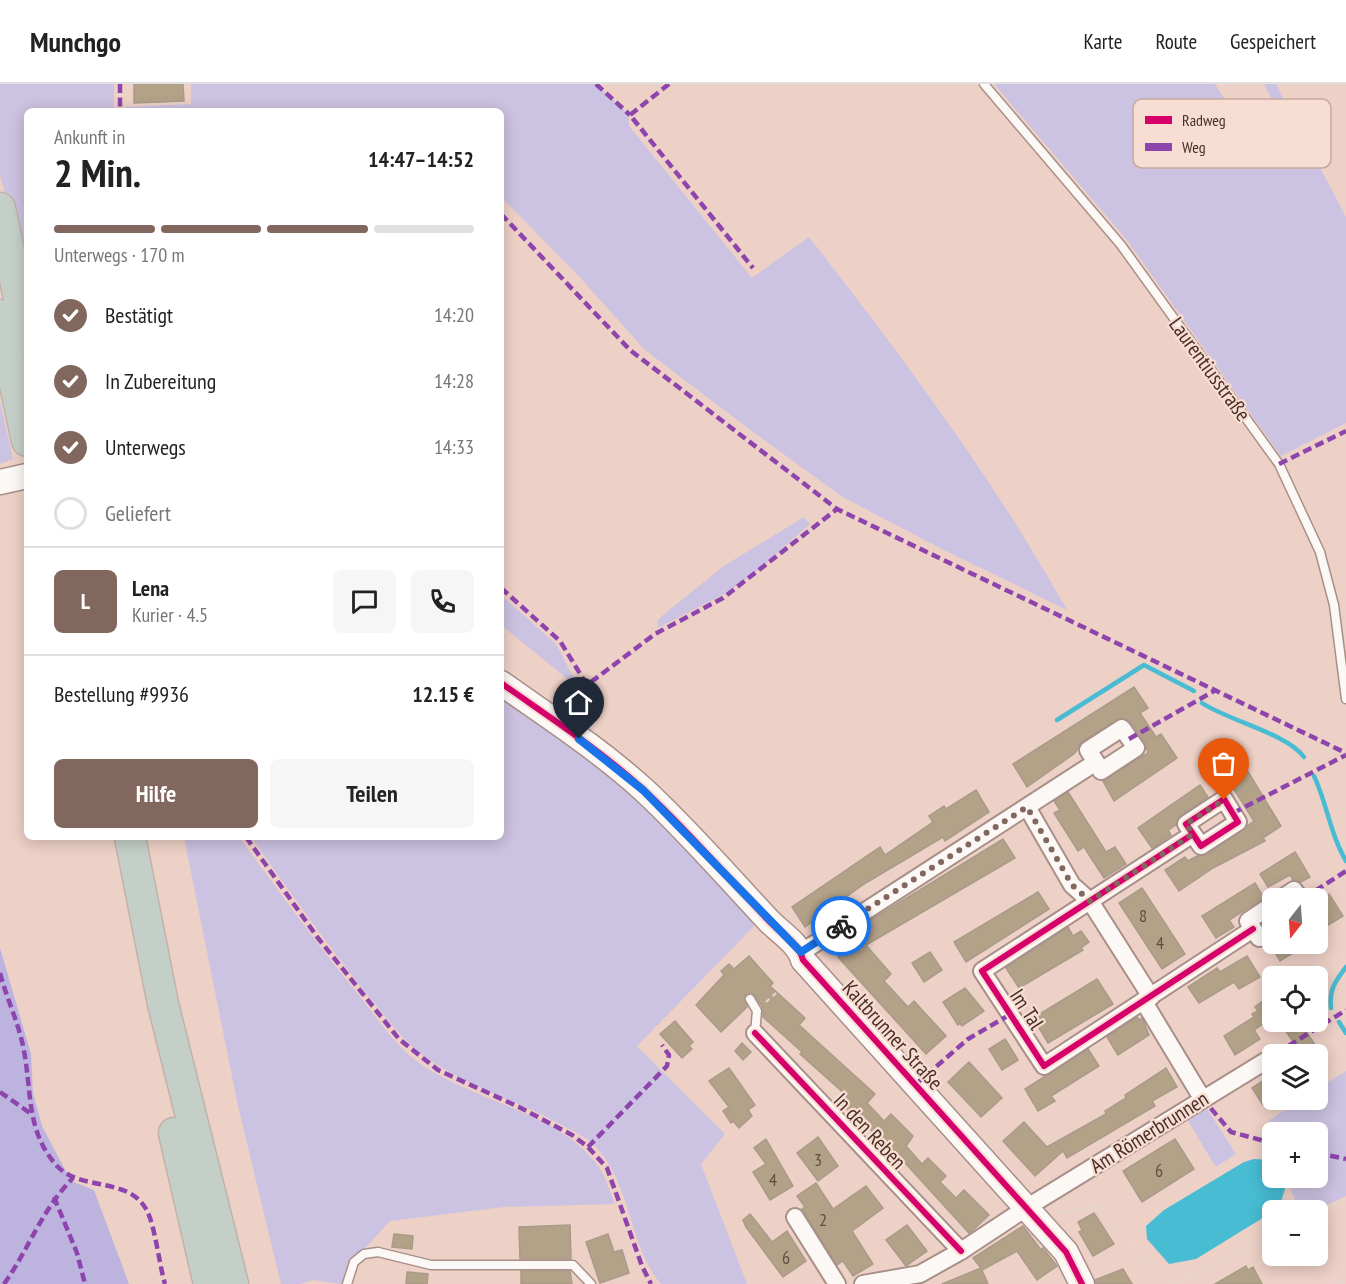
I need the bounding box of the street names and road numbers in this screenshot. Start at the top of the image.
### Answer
street label: Laurentiusstraße [1163,312,1257,426]
street label: Kaltbrunner Straße [837,975,949,1095]
street label: Im Tal [1004,983,1050,1035]
street label: Am Römerbrunnen [1085,1085,1213,1179]
street label: In den Reben [828,1087,912,1175]

